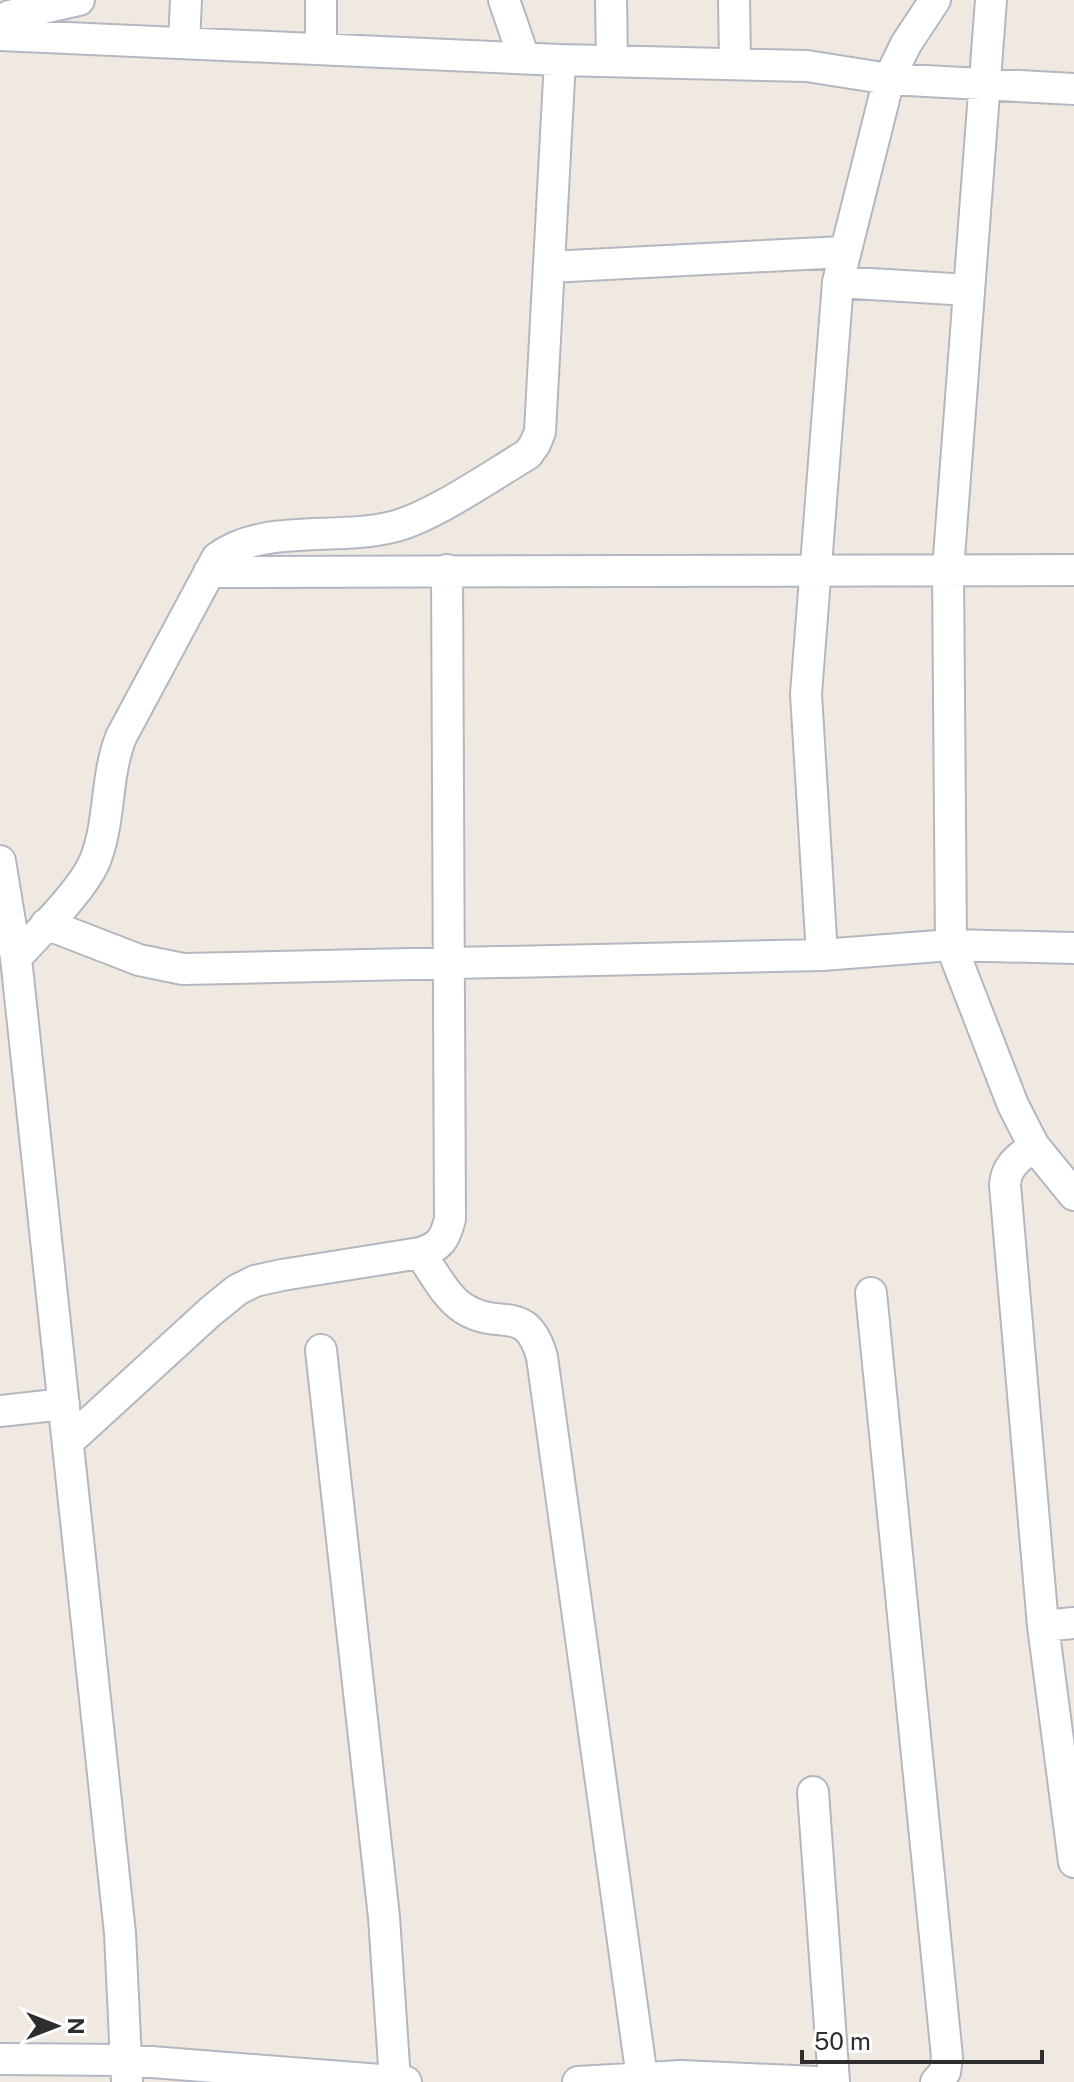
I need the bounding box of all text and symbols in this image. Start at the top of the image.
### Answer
north arrow [16,1986,96,2066]
scale bar [802,2014,1042,2064]
text: N [63,2017,89,2035]
text: 50 m [814,2027,871,2055]

